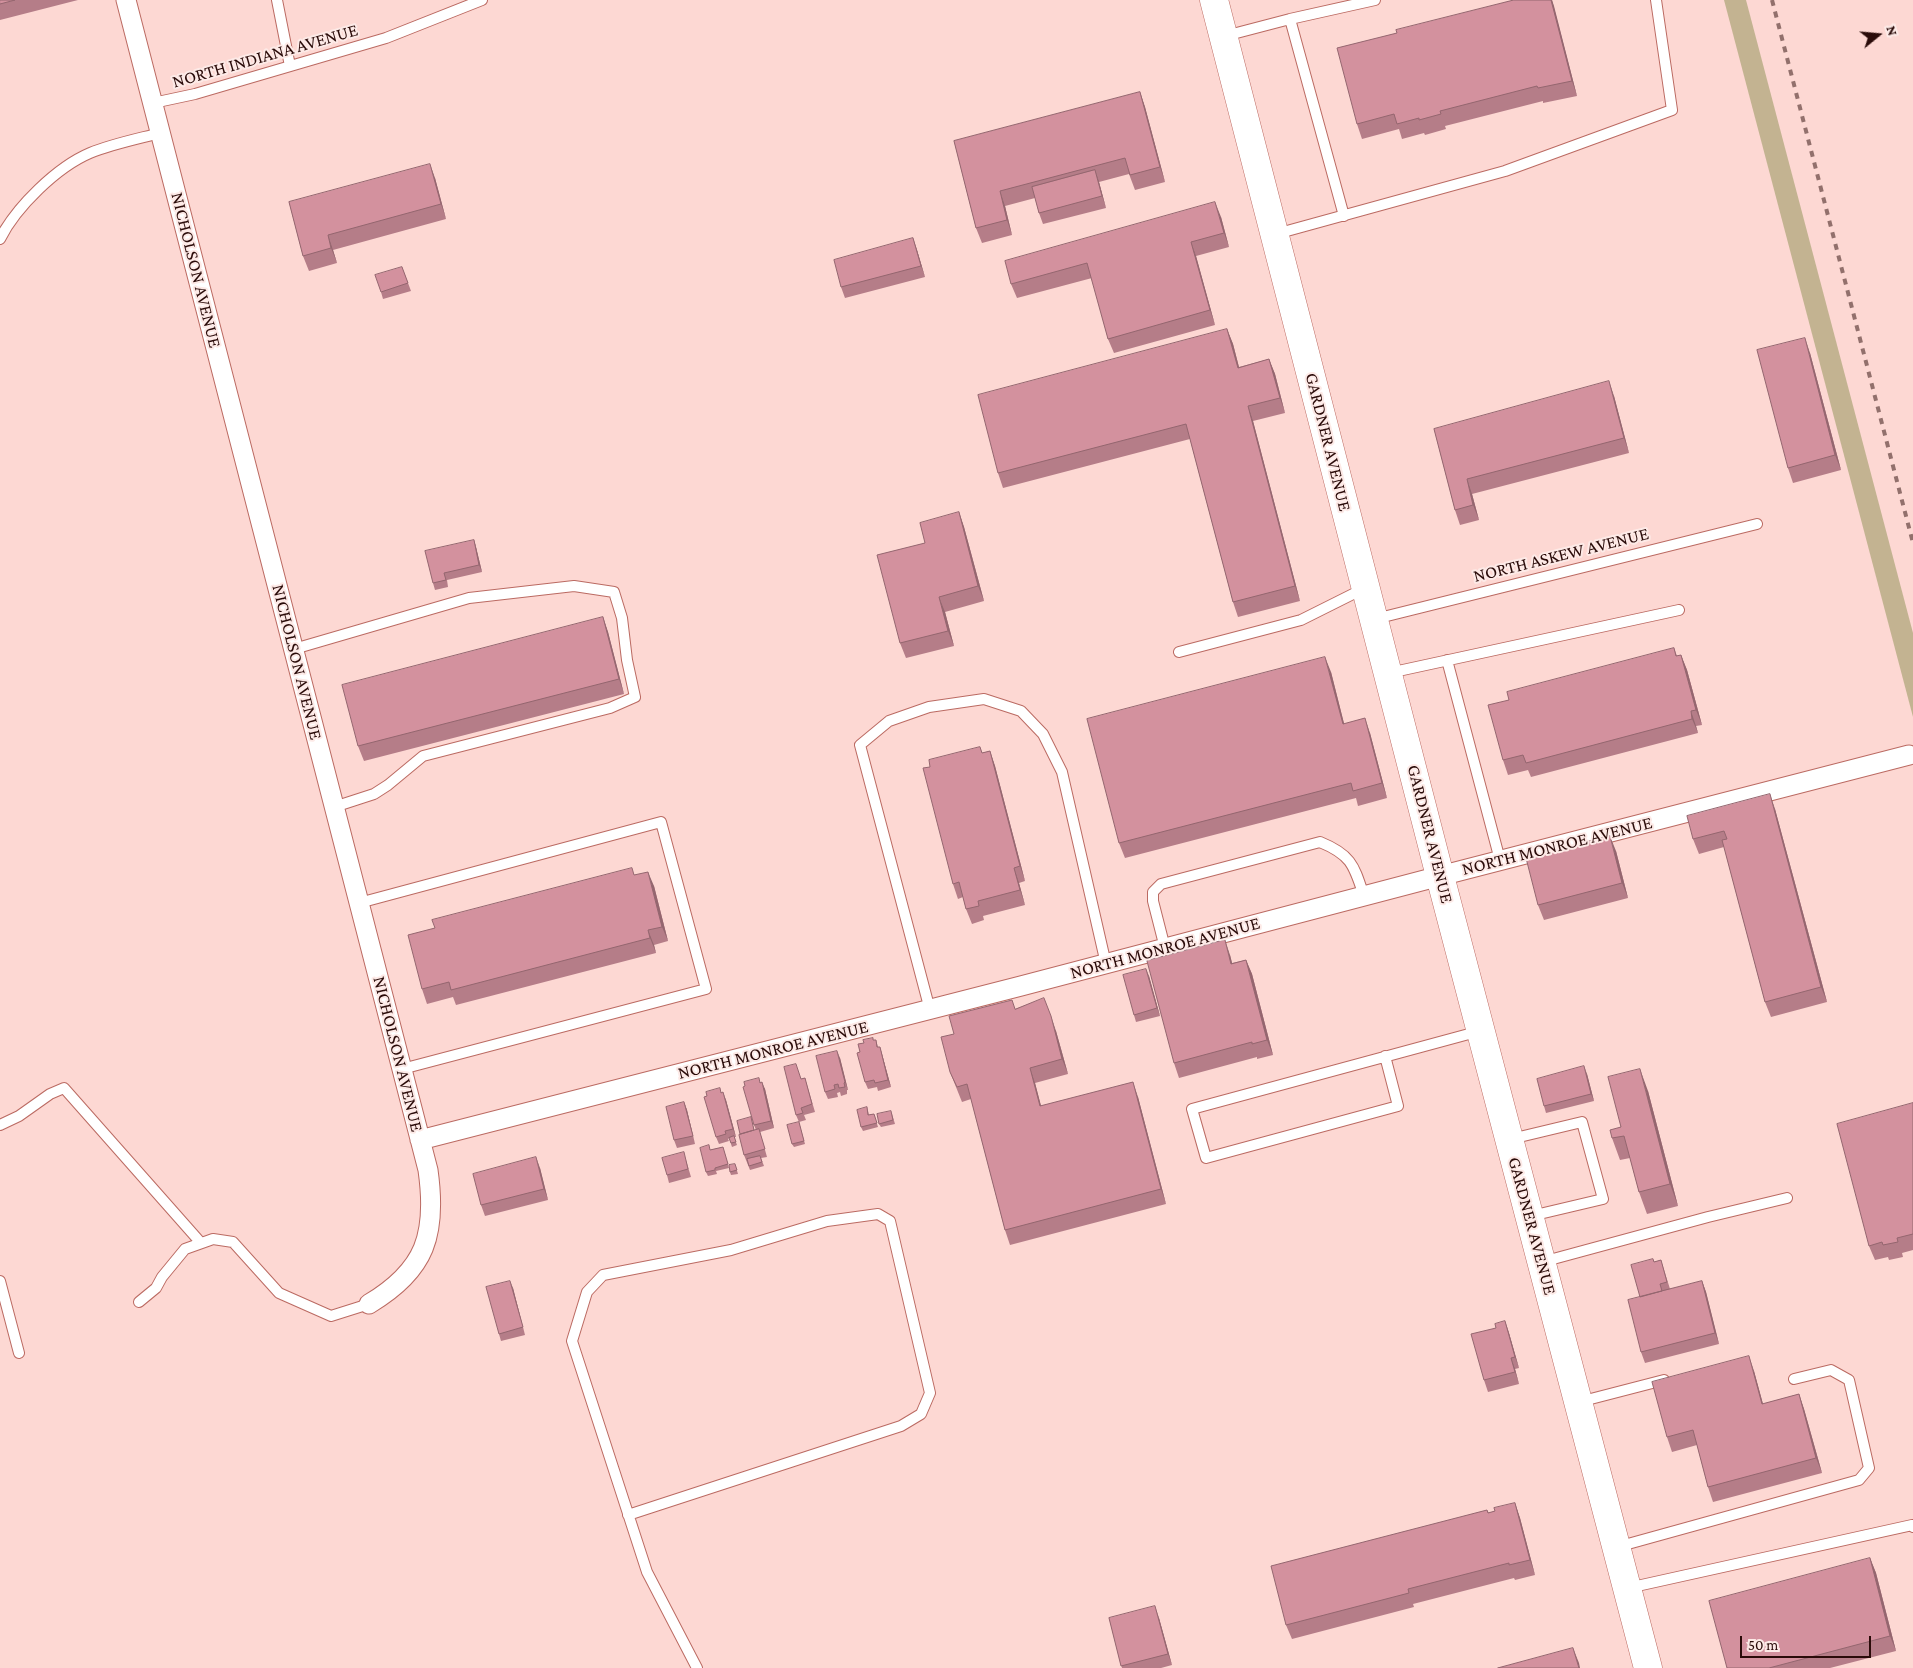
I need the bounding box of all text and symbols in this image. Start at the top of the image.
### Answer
north arrow [1853,10,1903,60]
street label: NORTH INDIANA AVENUE [170,19,360,93]
text: N [1883,24,1901,38]
street label: NICHOLSON AVENUE [166,190,226,350]
street label: GARDNER AVENUE [1300,371,1356,513]
street label: NORTH ASKEW AVENUE [1471,523,1651,587]
street label: NICHOLSON AVENUE [267,582,327,742]
street label: GARDNER AVENUE [1402,763,1458,905]
street label: NORTH MONROE AVENUE [1460,812,1654,880]
street label: NORTH MONROE AVENUE [1068,912,1262,984]
street label: NICHOLSON AVENUE [368,974,428,1134]
street label: NORTH MONROE AVENUE [676,1016,870,1084]
street label: GARDNER AVENUE [1503,1155,1561,1297]
scale bar [1743,1626,1874,1658]
text: 50 m [1748,1637,1778,1653]

